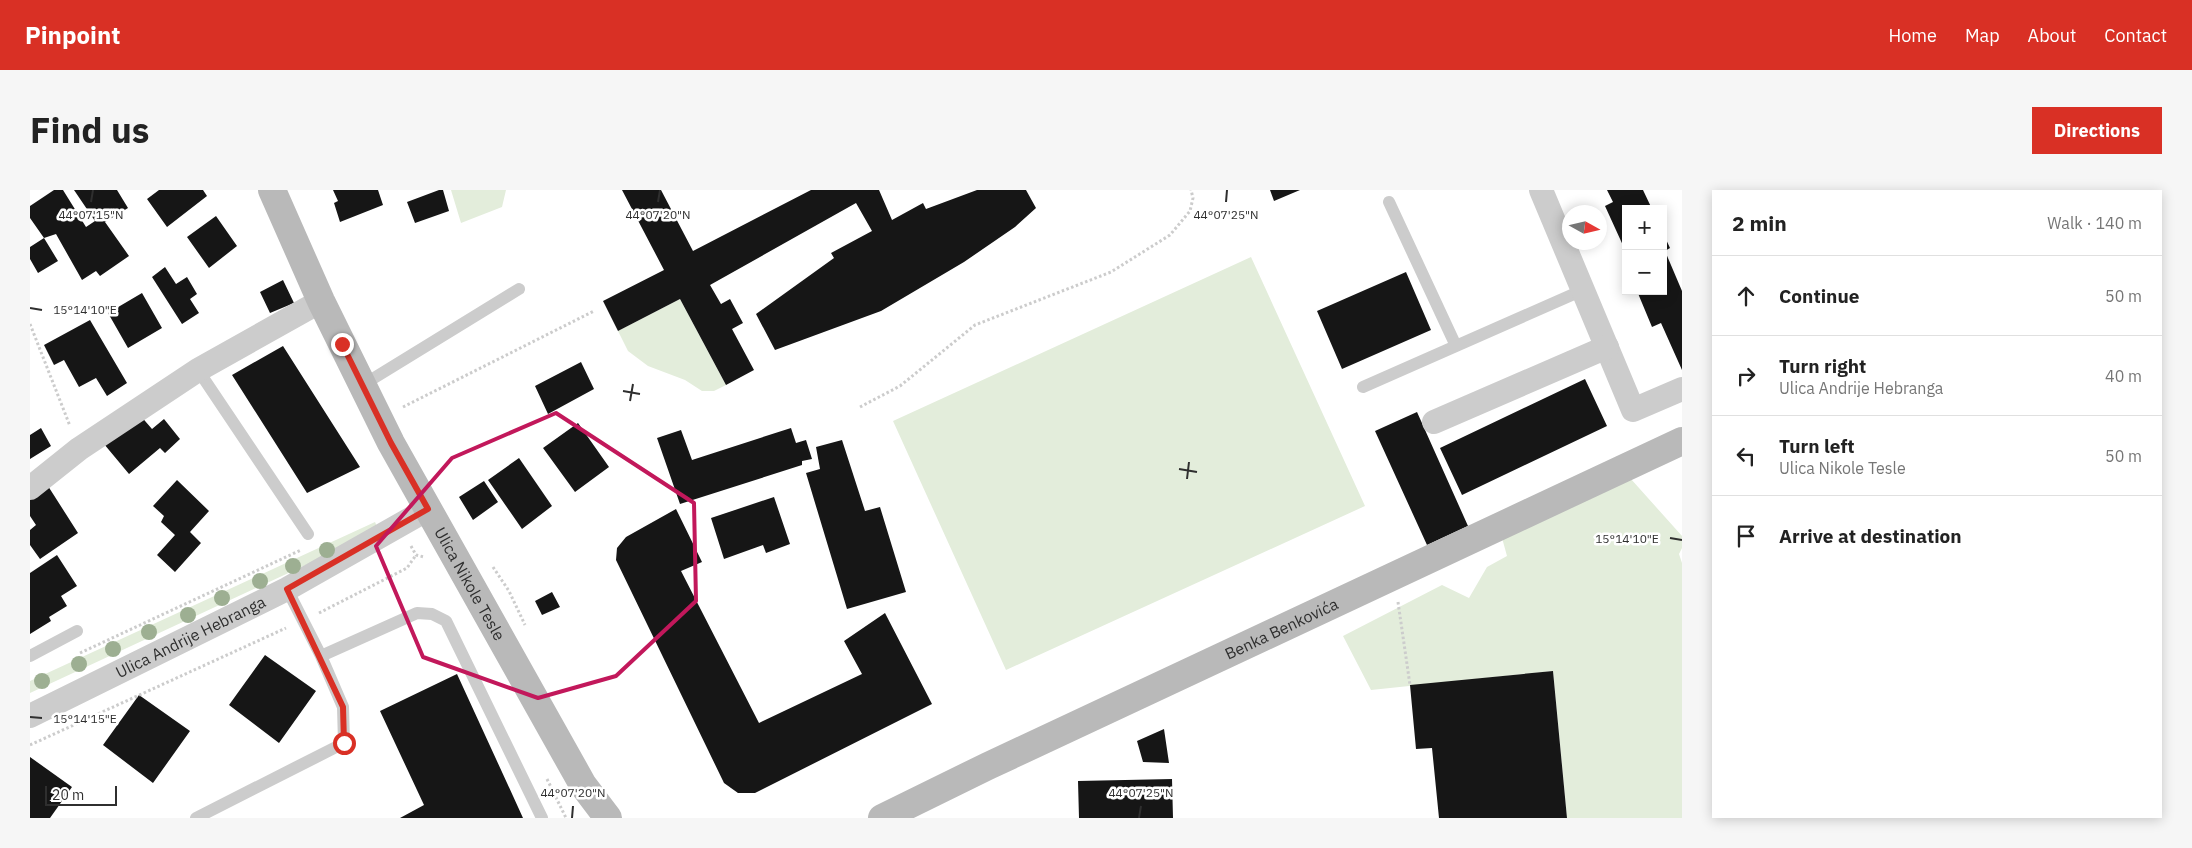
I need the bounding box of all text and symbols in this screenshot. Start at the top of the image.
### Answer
text: Pinpoint [25,19,120,51]
text: Home [1889,24,1937,47]
text: Map [1965,24,2000,47]
text: About [2028,24,2076,47]
text: Contact [2104,24,2167,47]
text: Find us [30,107,149,153]
button: Directions [2032,107,2162,154]
north arrow [1562,205,1607,250]
map controls [1622,205,1667,295]
button: + [1622,205,1667,250]
text: 44°07'15"N [58,207,124,222]
text: 44°07'20"N [625,207,691,222]
text: 44°07'25"N [1193,207,1259,222]
text: 2 min [1732,209,1787,237]
text: Walk · 140 m [2047,213,2142,233]
button: − [1622,250,1667,295]
icon: ahead [1732,282,1760,310]
text: Continue [1779,284,1859,308]
text: 50 m [2105,286,2142,306]
text: 15°14'10"E [53,302,117,317]
route end [331,333,354,356]
text: Turn right [1779,354,1866,378]
icon: right [1732,362,1760,390]
text: 40 m [2105,366,2142,386]
text: Ulica Andrije Hebranga [1779,378,1943,398]
text: Turn left [1779,434,1855,458]
icon: left [1732,442,1760,470]
text: 50 m [2105,446,2142,466]
text: Ulica Nikole Tesle [1779,458,1906,478]
icon: arrive [1732,522,1760,550]
street label: Ulica Nikole Tesle [430,523,510,644]
text: Arrive at destination [1779,524,1962,548]
text: 15°14'10"E [1595,531,1659,546]
street label: Ulica Andrije Hebranga [112,591,269,682]
street label: Benka Benkovića [1221,593,1342,664]
text: 15°14'15"E [53,711,117,726]
route start [333,732,356,755]
scale bar [45,783,118,806]
text: 44°07'20"N [540,785,606,800]
text: 44°07'25"N [1108,785,1174,800]
text: 20 m [52,786,84,804]

